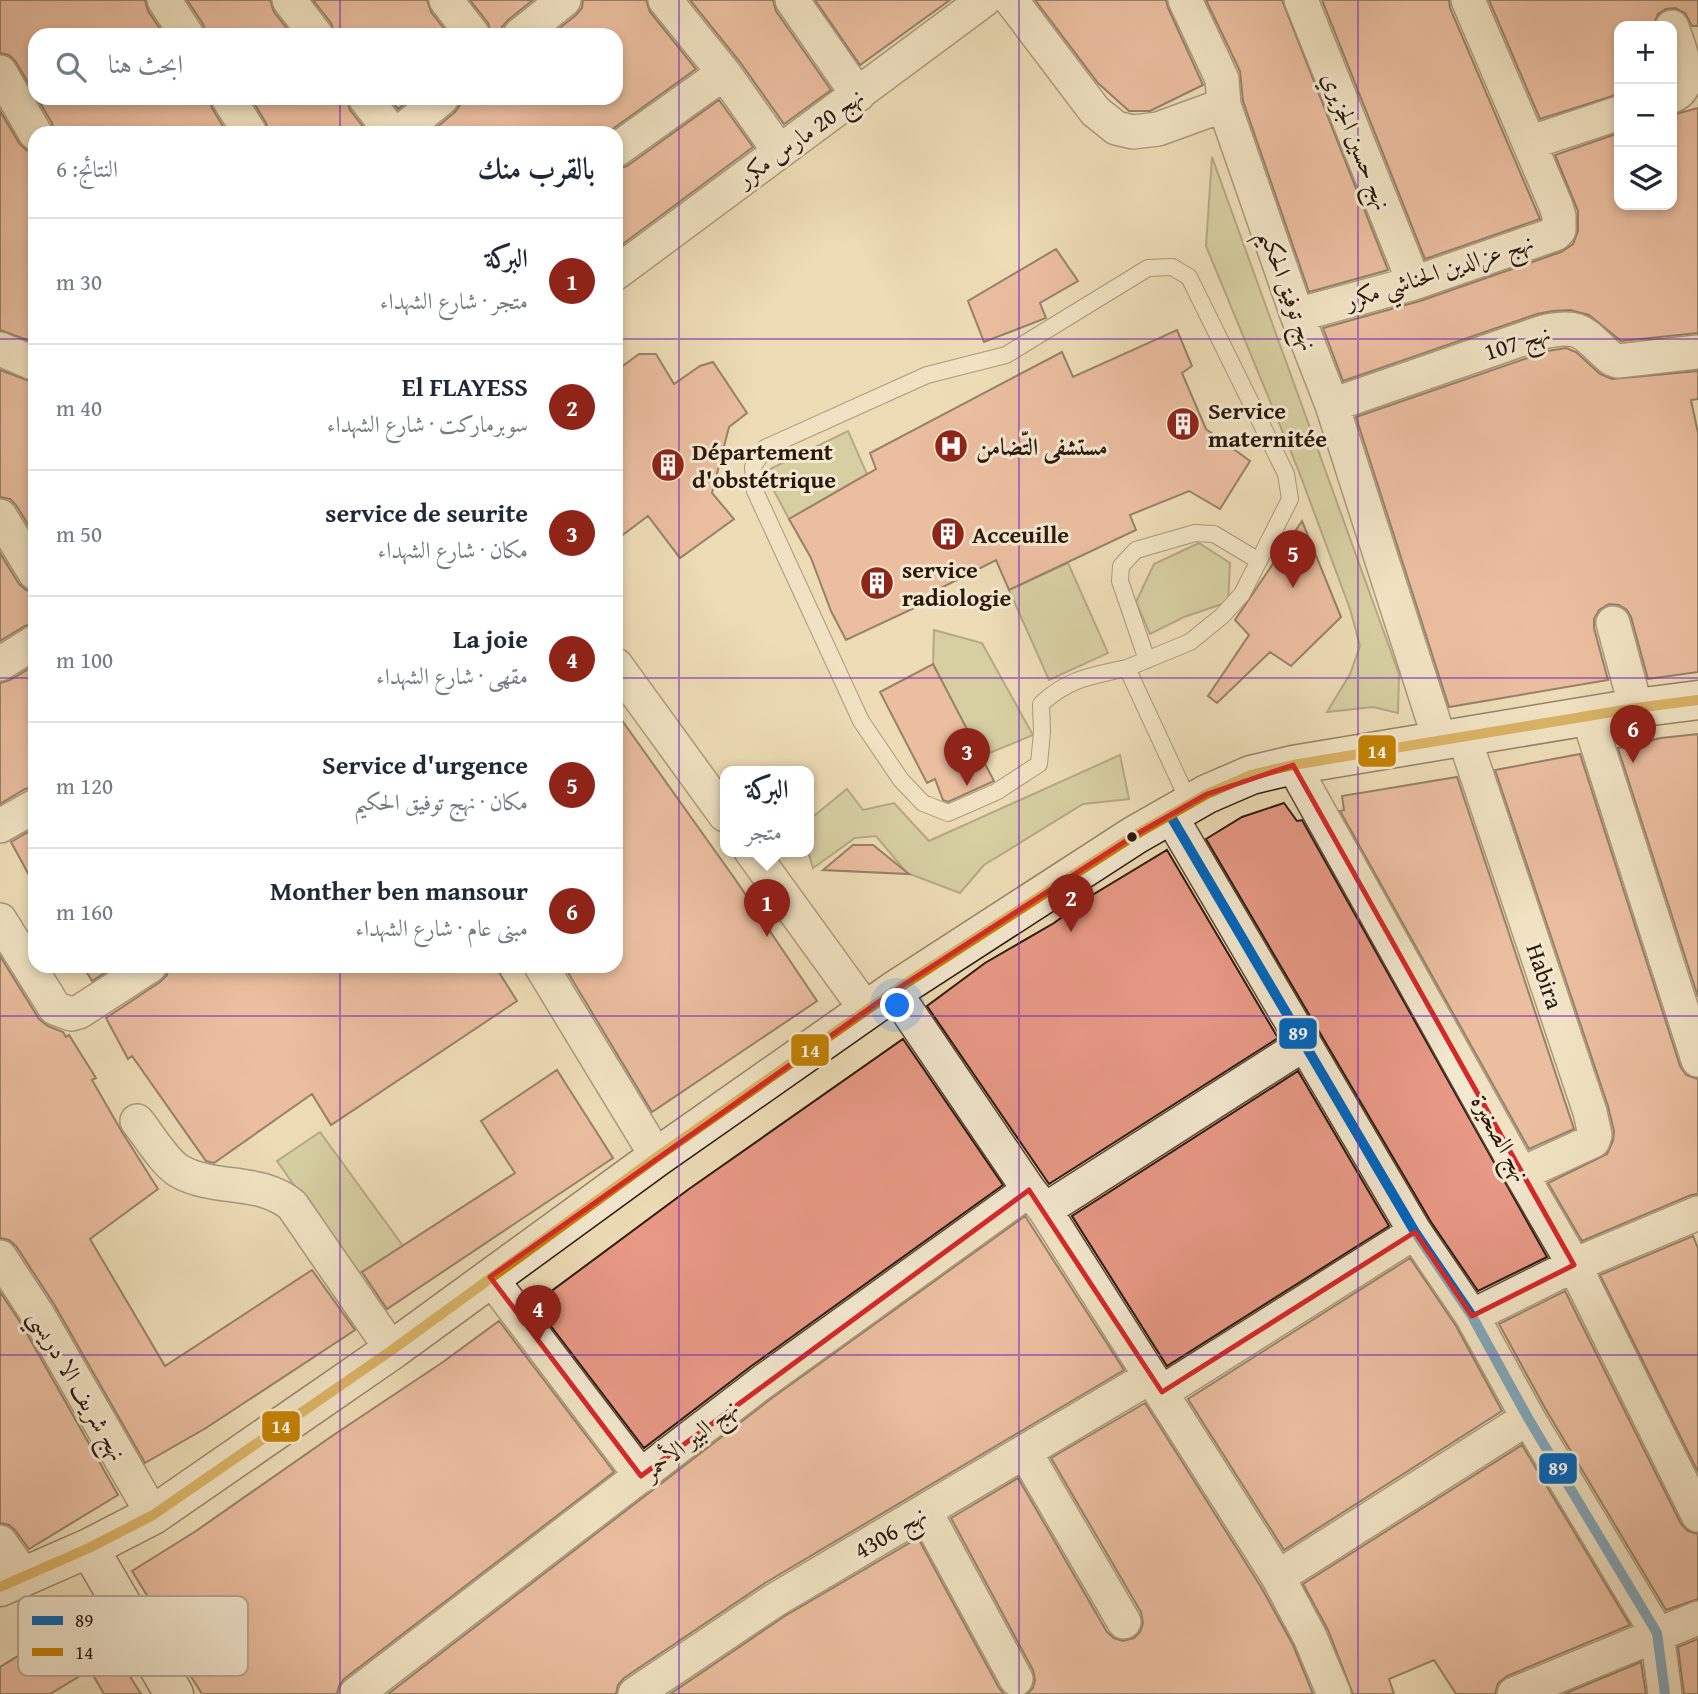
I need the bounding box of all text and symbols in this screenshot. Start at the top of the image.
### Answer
map controls [1614,21,1677,210]
button: + [1614,21,1677,84]
search box [28,28,623,105]
text: ابحث هنا [108,44,183,83]
icon: search [52,48,90,86]
street label: نهج حسين الجزيري [1310,66,1401,217]
street label: نهج 20 مارس مكرر [727,79,873,200]
button: − [1614,84,1677,147]
text: بالقرب منك [478,146,595,190]
button: layers [1614,147,1677,210]
text: النتائج: 6 [56,152,118,185]
street label: نهج توفيق الحكيم [1244,224,1327,358]
street label: نهج عزالدين الحناشي مكرر [1338,224,1539,323]
text: البركة [485,238,528,277]
text: 30 m [56,265,102,298]
text: 1 [566,265,578,298]
text: متجر · شارع الشهداء [380,284,528,317]
street label: نهج 107 [1479,315,1556,373]
text: El FLAYESS [402,367,528,406]
text: 40 m [56,391,102,424]
text: 2 [566,391,578,424]
place label: Service maternitée [1208,393,1327,456]
building icon: Service maternitée [1164,405,1202,443]
text: سوبرماركت · شارع الشهداء [327,407,528,440]
hospital icon: مستشفى التّضامن [932,427,970,465]
place label: مستشفى التّضامن [976,429,1108,464]
place label: Département d'obstétrique [692,434,836,497]
building icon: Département d'obstétrique [649,446,687,484]
text: service de seurite [325,493,528,532]
building icon: Acceuille [929,515,967,553]
text: 50 m [56,517,102,550]
text: 3 [566,517,578,550]
place label: Acceuille [972,517,1069,552]
pin: 5 [1270,530,1316,588]
text: مكان · شارع الشهداء [378,533,528,566]
place label: service radiologie [902,552,1011,615]
building icon: service radiologie [858,564,896,602]
text: La joie [453,619,528,658]
text: 100 m [56,643,113,676]
text: 4 [566,643,578,676]
text: مقهى · شارع الشهداء [376,659,528,692]
pin: 6 [1610,705,1656,763]
pin: 3 [944,728,990,786]
line badge: 14 [1357,734,1397,768]
text: 14 [1367,737,1387,765]
text: Service d'urgence [322,745,528,784]
popup [720,766,814,857]
text: 120 m [56,769,113,802]
text: 5 [566,769,578,802]
text: البركة [745,769,789,808]
text: مكان · نهج توفيق الحكيم [354,785,528,818]
text: متجر [745,815,782,848]
unlabelled marker [1125,830,1139,844]
text: Monther ben mansour [270,871,528,910]
pin: 2 [1048,874,1094,932]
pin: 1 [744,879,790,937]
text: 160 m [56,895,113,928]
text: 6 [566,895,578,928]
text: مبنى عام · شارع الشهداء [355,911,528,944]
street label: Habira [1517,938,1573,1014]
your location [880,988,914,1022]
line badge: 89 [1278,1017,1318,1050]
text: 89 [1288,1019,1308,1047]
line badge: 14 [790,1033,830,1067]
text: 14 [800,1036,820,1064]
street label: نهج الصخيرة [1459,1088,1539,1190]
pin: 4 [515,1285,561,1343]
street label: نهج شريف الا دريسي [16,1303,136,1470]
street label: نهج البير الأحمر [632,1390,748,1493]
line badge: 14 [261,1410,301,1443]
text: 14 [271,1412,291,1440]
line badge: 89 [1538,1452,1578,1485]
text: 89 [1548,1454,1568,1482]
street label: نهج 4306 [847,1497,935,1571]
legend [18,1596,248,1676]
text: 89 [75,1606,93,1634]
text: 14 [75,1638,93,1666]

